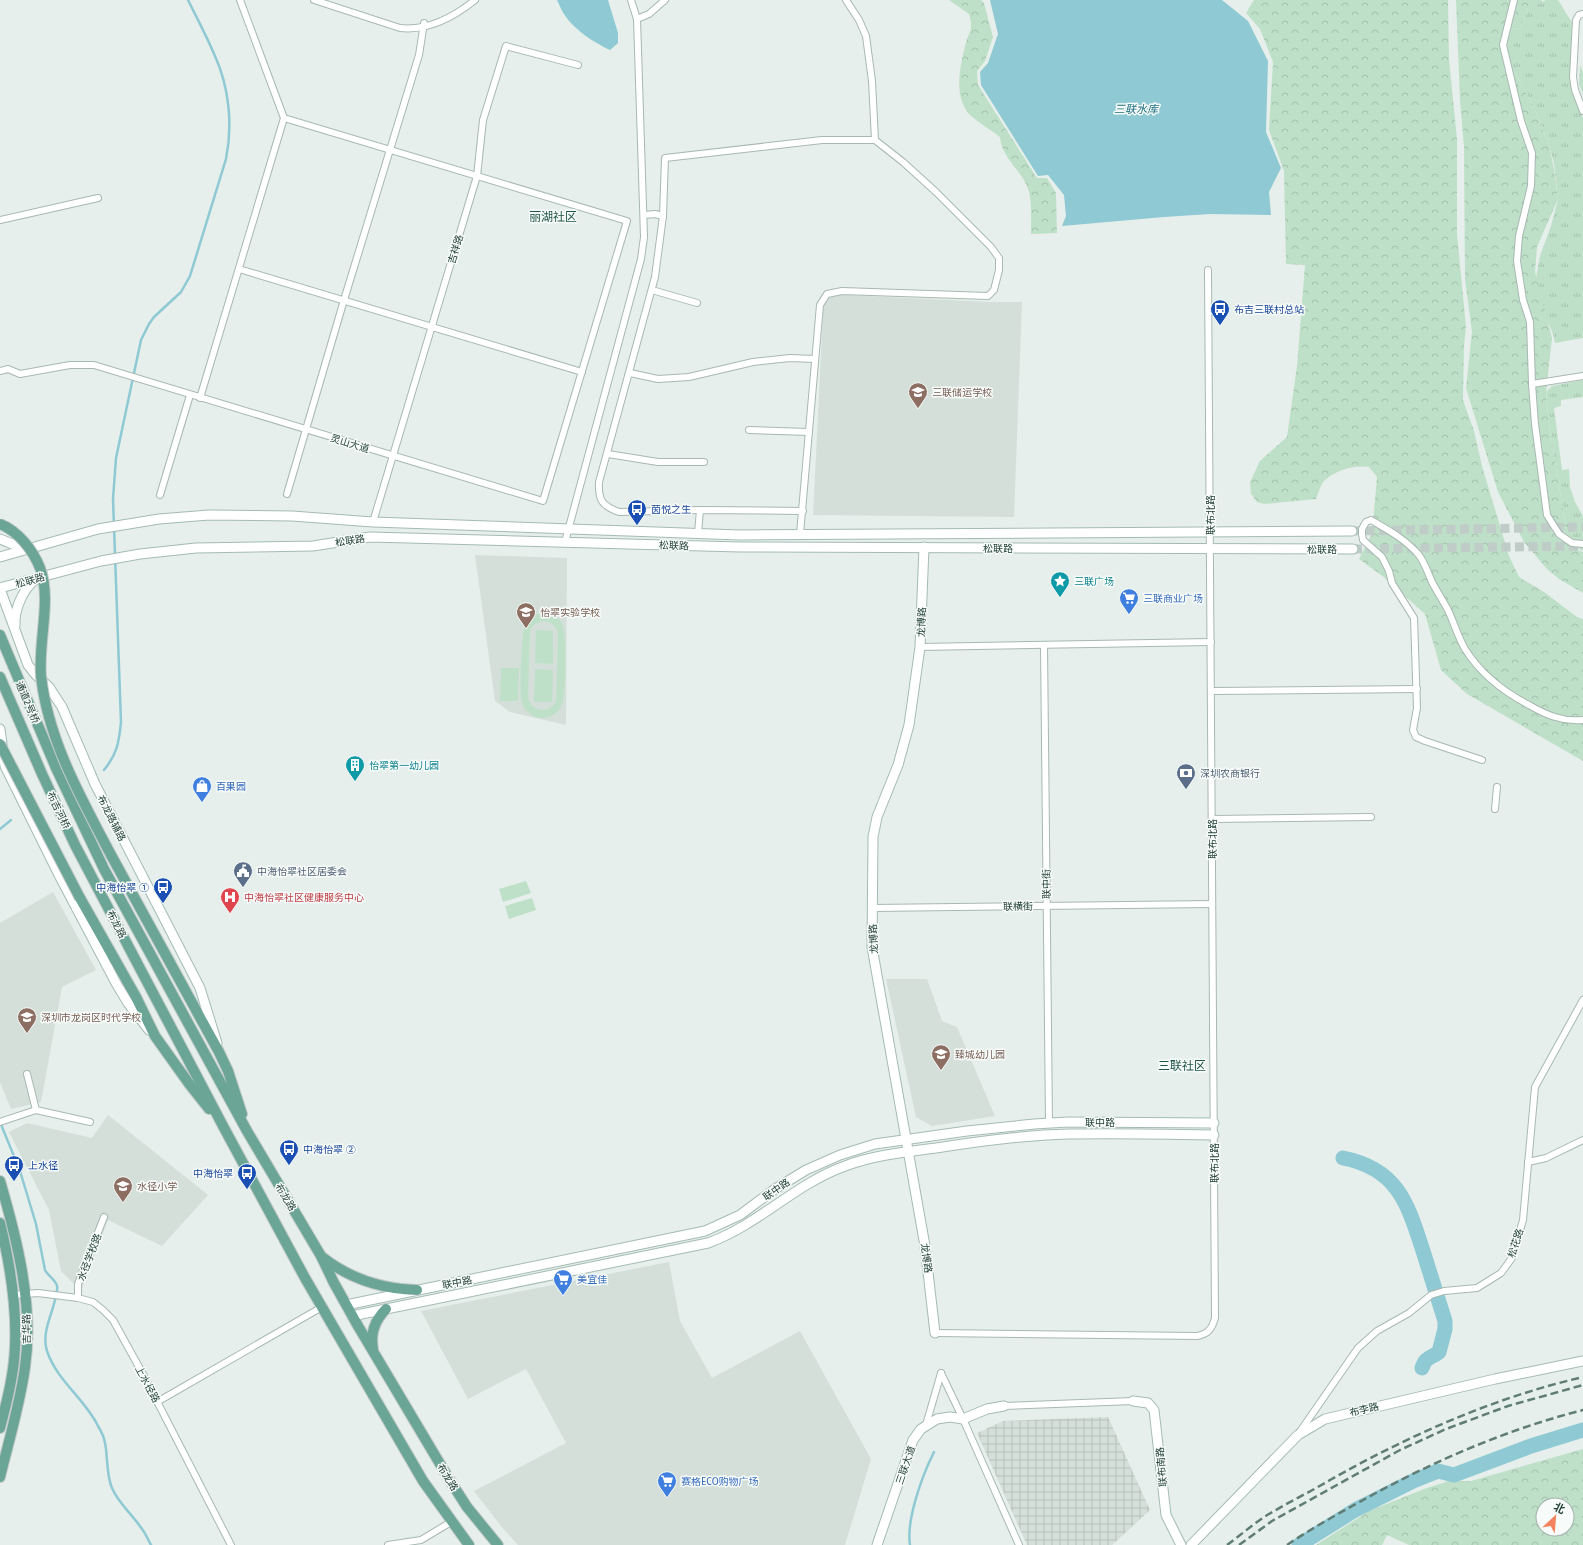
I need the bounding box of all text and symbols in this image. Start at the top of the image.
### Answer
water label: 三联水库 [1114,103,1160,116]
district label: 丽湖社区 [529,210,577,224]
street label: 吉祥路 [446,233,466,265]
bus stop icon: 布吉三联村总站 [1209,298,1231,326]
place label: 布吉三联村总站 [1234,304,1304,316]
school or university icon: 三联储运学校 [907,381,929,409]
place label: 三联储运学校 [932,387,992,399]
street label: 灵山大道 [329,432,371,456]
street label: 联布北路 [1205,495,1217,535]
bus stop icon: 茵悦之生 [626,498,648,526]
place label: 茵悦之生 [651,504,691,516]
street label: 松联路 [334,533,366,549]
street label: 松联路 [659,539,689,553]
street label: 松联路 [983,543,1013,555]
street label: 松联路 [1307,544,1337,556]
place icon: 三联广场 [1049,570,1071,598]
street label: 松联路 [14,571,46,591]
place label: 三联广场 [1074,576,1114,588]
supermarket icon: 三联商业广场 [1118,587,1140,615]
place label: 三联商业广场 [1143,593,1203,605]
school or university icon: 怡翠实验学校 [515,601,537,629]
place label: 怡翠实验学校 [540,607,600,619]
street label: 龙博路 [915,607,929,637]
street label: 通道2号桥 [13,679,41,725]
building icon: 怡翠第一幼儿园 [344,754,366,782]
place label: 怡翠第一幼儿园 [369,760,439,772]
bank icon: 深圳农商银行 [1175,762,1197,790]
place label: 深圳农商银行 [1200,768,1260,780]
shop icon: 百果园 [191,775,213,803]
place label: 百果园 [216,781,246,793]
street label: 布吉河桥 [44,790,72,831]
street label: 布龙路辅路 [94,793,128,843]
street label: 联布北路 [1207,819,1219,859]
public building icon: 中海怡翠社区居委会 [232,860,254,888]
place label: 中海怡翠社区居委会 [257,866,347,878]
street label: 联中街 [1041,869,1053,899]
bus stop icon: 中海怡翠 ① [152,876,174,904]
place label: 中海怡翠 ① [96,882,149,894]
hospital icon: 中海怡翠社区健康服务中心 [219,886,241,914]
place label: 中海怡翠社区健康服务中心 [244,892,364,904]
street label: 联横街 [1003,901,1033,913]
street label: 布龙路 [104,908,128,941]
street label: 龙博路 [867,924,881,954]
school or university icon: 深圳市龙岗区时代学校 [16,1006,38,1034]
place label: 深圳市龙岗区时代学校 [41,1012,141,1024]
school or university icon: 臻城幼儿园 [930,1043,952,1071]
place label: 臻城幼儿园 [955,1049,1005,1061]
district label: 三联社区 [1158,1059,1206,1073]
street label: 联中路 [1085,1117,1115,1129]
bus stop icon: 中海怡翠 ② [278,1138,300,1166]
street label: 联布北路 [1209,1143,1221,1183]
place label: 中海怡翠 ② [303,1144,356,1156]
bus stop icon: 上水径 [3,1154,25,1182]
place label: 上水径 [28,1160,58,1172]
bus stop icon: 中海怡翠 [236,1162,258,1190]
place label: 中海怡翠 [193,1168,233,1180]
school or university icon: 水径小学 [112,1175,134,1203]
street label: 联中路 [761,1176,792,1203]
place label: 水径小学 [137,1181,177,1193]
street label: 布龙路 [272,1182,298,1213]
street label: 松花路 [1506,1227,1526,1259]
street label: 水径学校路 [75,1232,104,1283]
street label: 龙博路 [918,1242,934,1274]
supermarket icon: 美宜佳 [552,1268,574,1296]
street label: 联中路 [441,1274,473,1292]
place label: 美宜佳 [577,1274,607,1286]
street label: 吉华路 [21,1314,33,1344]
street label: 上水径路 [132,1364,162,1405]
street label: 布李路 [1348,1401,1380,1419]
street label: 三联大道 [894,1444,918,1486]
street label: 联布南路 [1154,1446,1170,1487]
street label: 布龙路 [434,1462,460,1493]
supermarket icon: 赛格ECO购物广场 [656,1470,678,1498]
place label: 赛格ECO购物广场 [681,1476,759,1488]
north arrow [1535,1497,1575,1537]
text: 北 [1551,1500,1567,1517]

